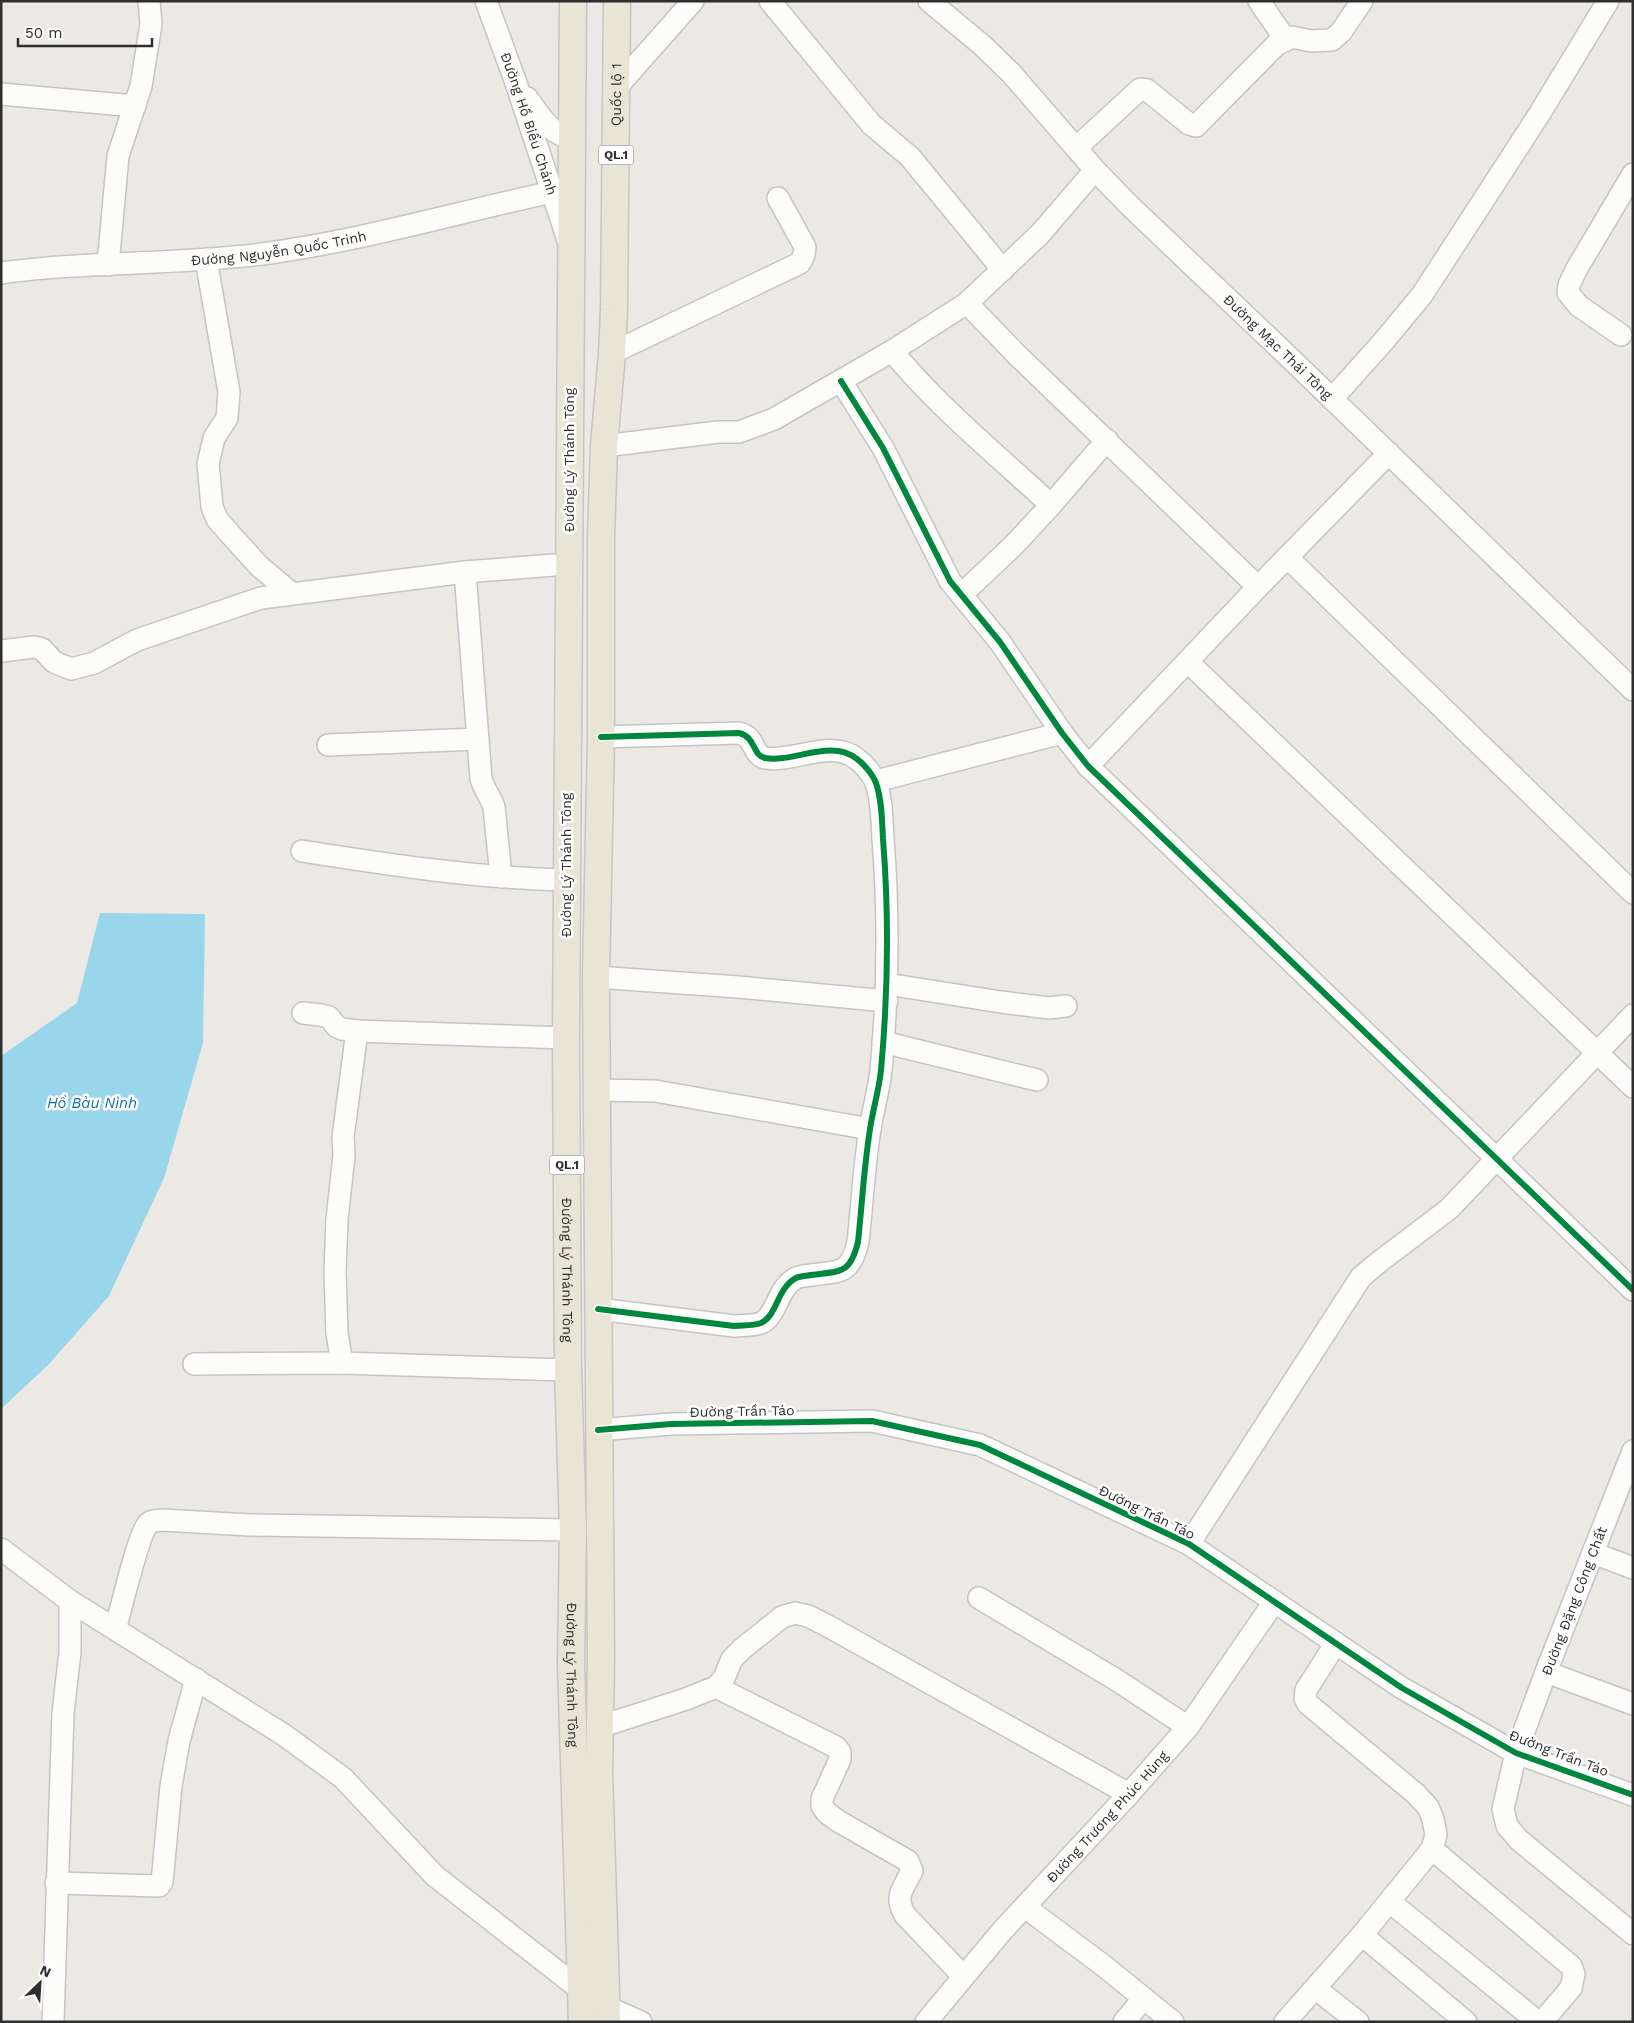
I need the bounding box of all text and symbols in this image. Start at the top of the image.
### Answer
scale bar [18,15,151,47]
text: 50 m [25,24,62,42]
street label: Đường Hồ Biểu Chánh [497,50,561,197]
street label: Quốc lộ 1 [608,63,624,126]
road number: QL.1 [598,146,634,164]
street label: Đường Nguyễn Quốc Trinh [190,227,368,268]
street label: Đường Mạc Thái Tông [1220,291,1336,403]
street label: Đường Lý Thánh Tông [561,387,577,532]
street label: Đường Lý Thánh Tông [558,792,574,937]
water label: Hồ Bàu Nình [47,1094,137,1112]
road number: QL.1 [550,1156,584,1174]
street label: Đường Lý Thánh Tông [559,1198,576,1343]
street label: Đường Trần Táo [689,1402,795,1420]
street label: Đường Trần Táo [1096,1482,1198,1542]
street label: Đường Đặng Công Chất [1538,1524,1610,1678]
street label: Đường Lý Thánh Tông [563,1602,582,1748]
street label: Đường Trần Táo [1507,1727,1611,1779]
street label: Đường Trương Phúc Hùng [1043,1747,1172,1886]
north arrow [15,1958,65,2008]
text: N [37,1962,54,1981]

